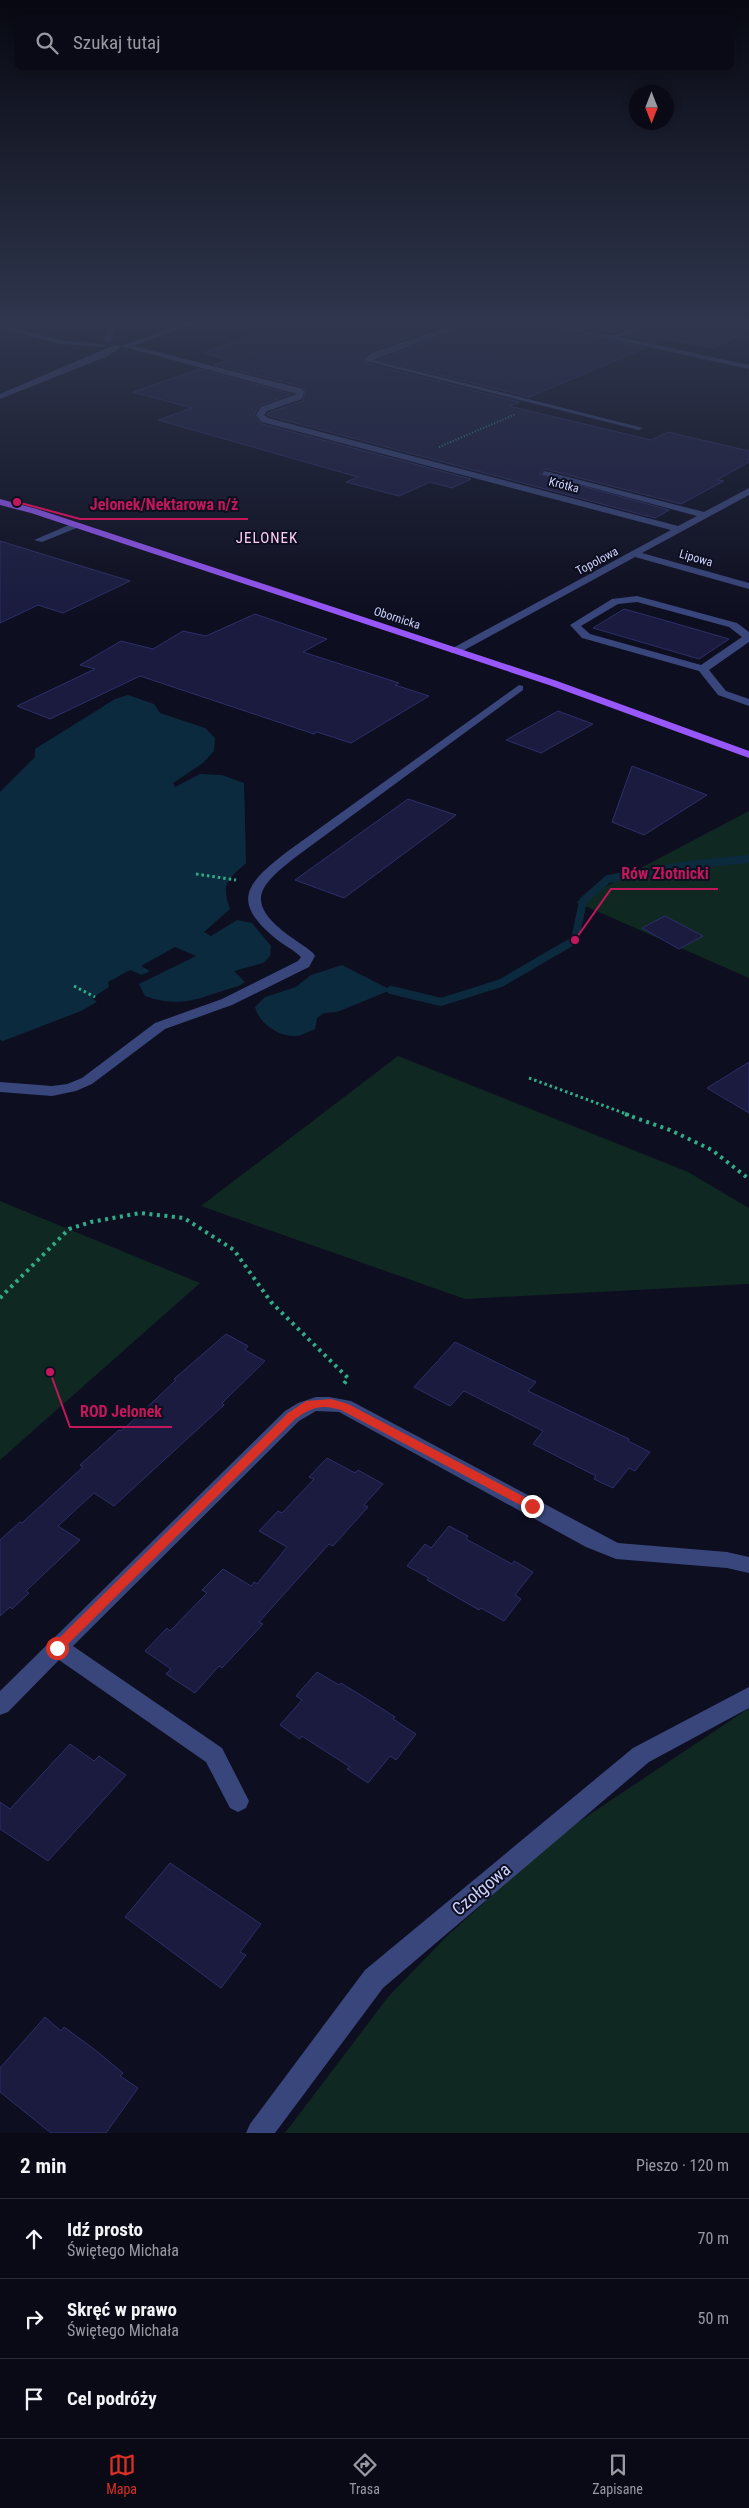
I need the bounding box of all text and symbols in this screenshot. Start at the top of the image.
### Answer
search box [15,15,734,70]
icon: search [33,29,61,57]
text: Szukaj tutaj [73,31,160,54]
north arrow [629,85,674,130]
street label: Krótka [547,474,581,496]
callout: Jelonek/Nektarowa n/ż [80,488,248,519]
text: Jelonek/Nektarowa n/ż [90,495,238,514]
district label: JELONEK [236,529,298,547]
street label: Topolowa [573,544,621,578]
street label: Lipowa [678,547,714,569]
street label: Obornicka [372,604,422,632]
callout: Rów Złotnicki [611,858,718,889]
text: Rów Złotnicki [621,864,709,883]
callout: ROD Jelonek [70,1396,172,1427]
text: ROD Jelonek [80,1402,162,1421]
route end [521,1495,544,1518]
route start [46,1637,69,1660]
street label: Czołgowa [448,1859,514,1919]
text: 2 min [20,2154,67,2178]
text: Pieszo · 120 m [636,2156,729,2175]
text: Idź prosto [67,2218,143,2241]
icon: ahead [20,2225,48,2253]
text: 70 m [697,2229,729,2248]
text: Świętego Michała [67,2241,179,2260]
text: Skręć w prawo [67,2298,177,2321]
icon: right [20,2305,48,2333]
text: 50 m [697,2309,729,2328]
text: Świętego Michała [67,2321,179,2340]
icon: arrive [20,2385,48,2413]
text: Cel podróży [67,2387,157,2410]
tab: Mapa [106,2451,137,2497]
tab: Trasa [349,2451,380,2497]
tab: Zapisane [592,2451,643,2497]

